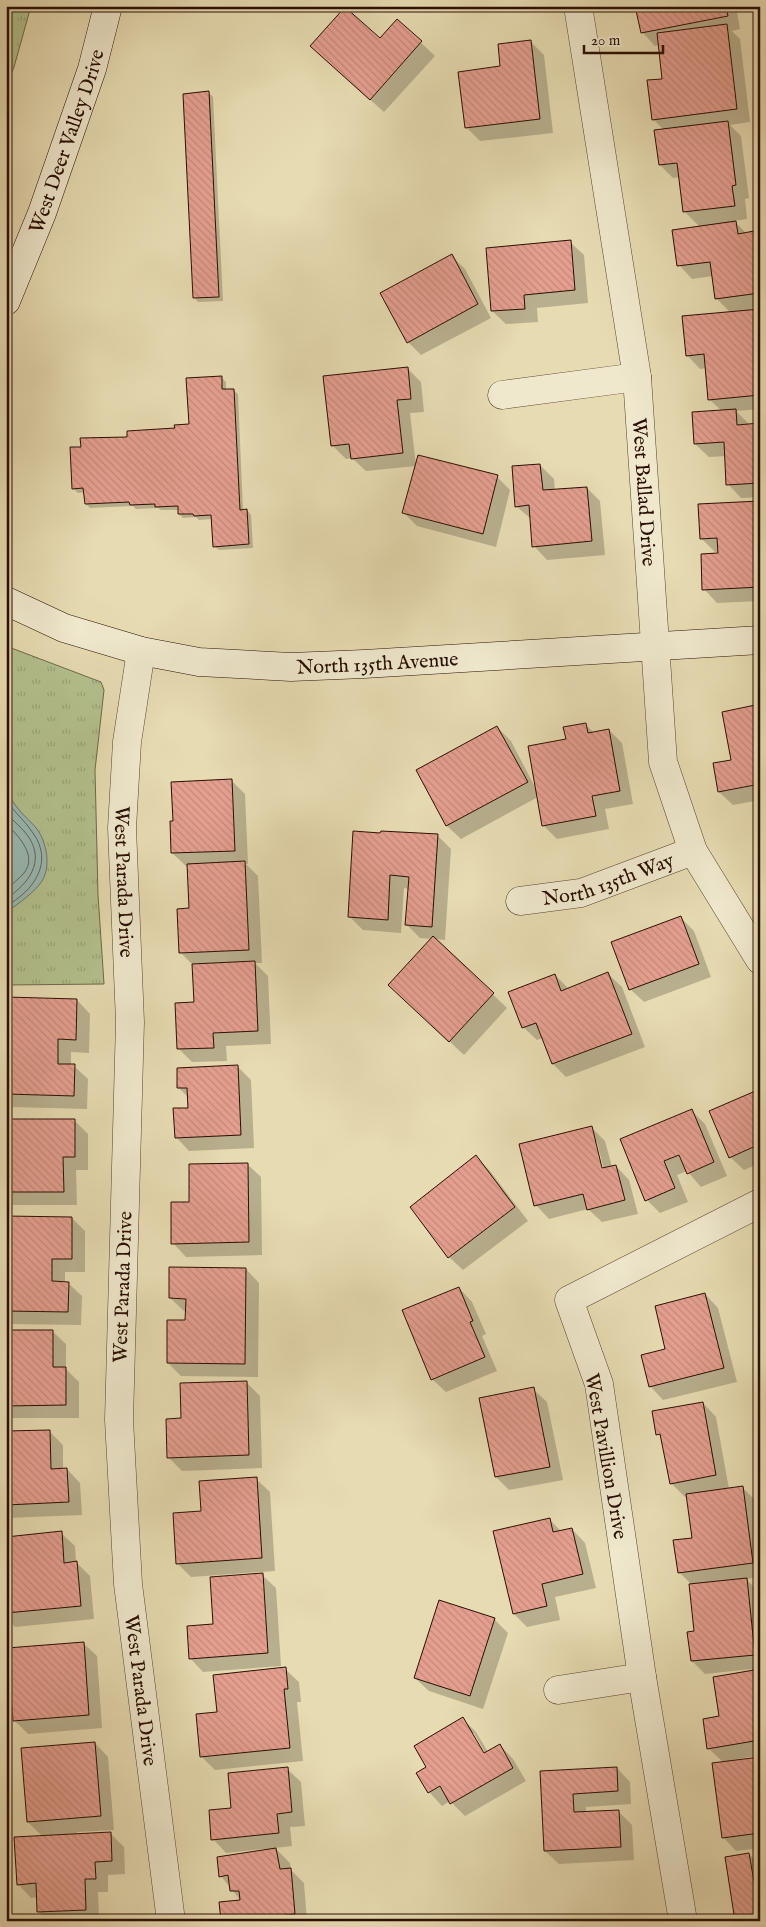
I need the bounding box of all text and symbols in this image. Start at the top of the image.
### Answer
scale bar [584,22,662,54]
text: 20 m [591,31,621,50]
street label: West Deer Valley Drive [24,47,110,237]
street label: West Ballad Drive [626,417,661,567]
street label: North 135th Avenue [296,647,459,681]
street label: West Parada Drive [108,805,138,958]
street label: North 135th Way [541,848,678,912]
street label: West Parada Drive [108,1211,139,1363]
street label: West Pavillion Drive [579,1371,632,1541]
street label: West Parada Drive [118,1614,162,1768]

